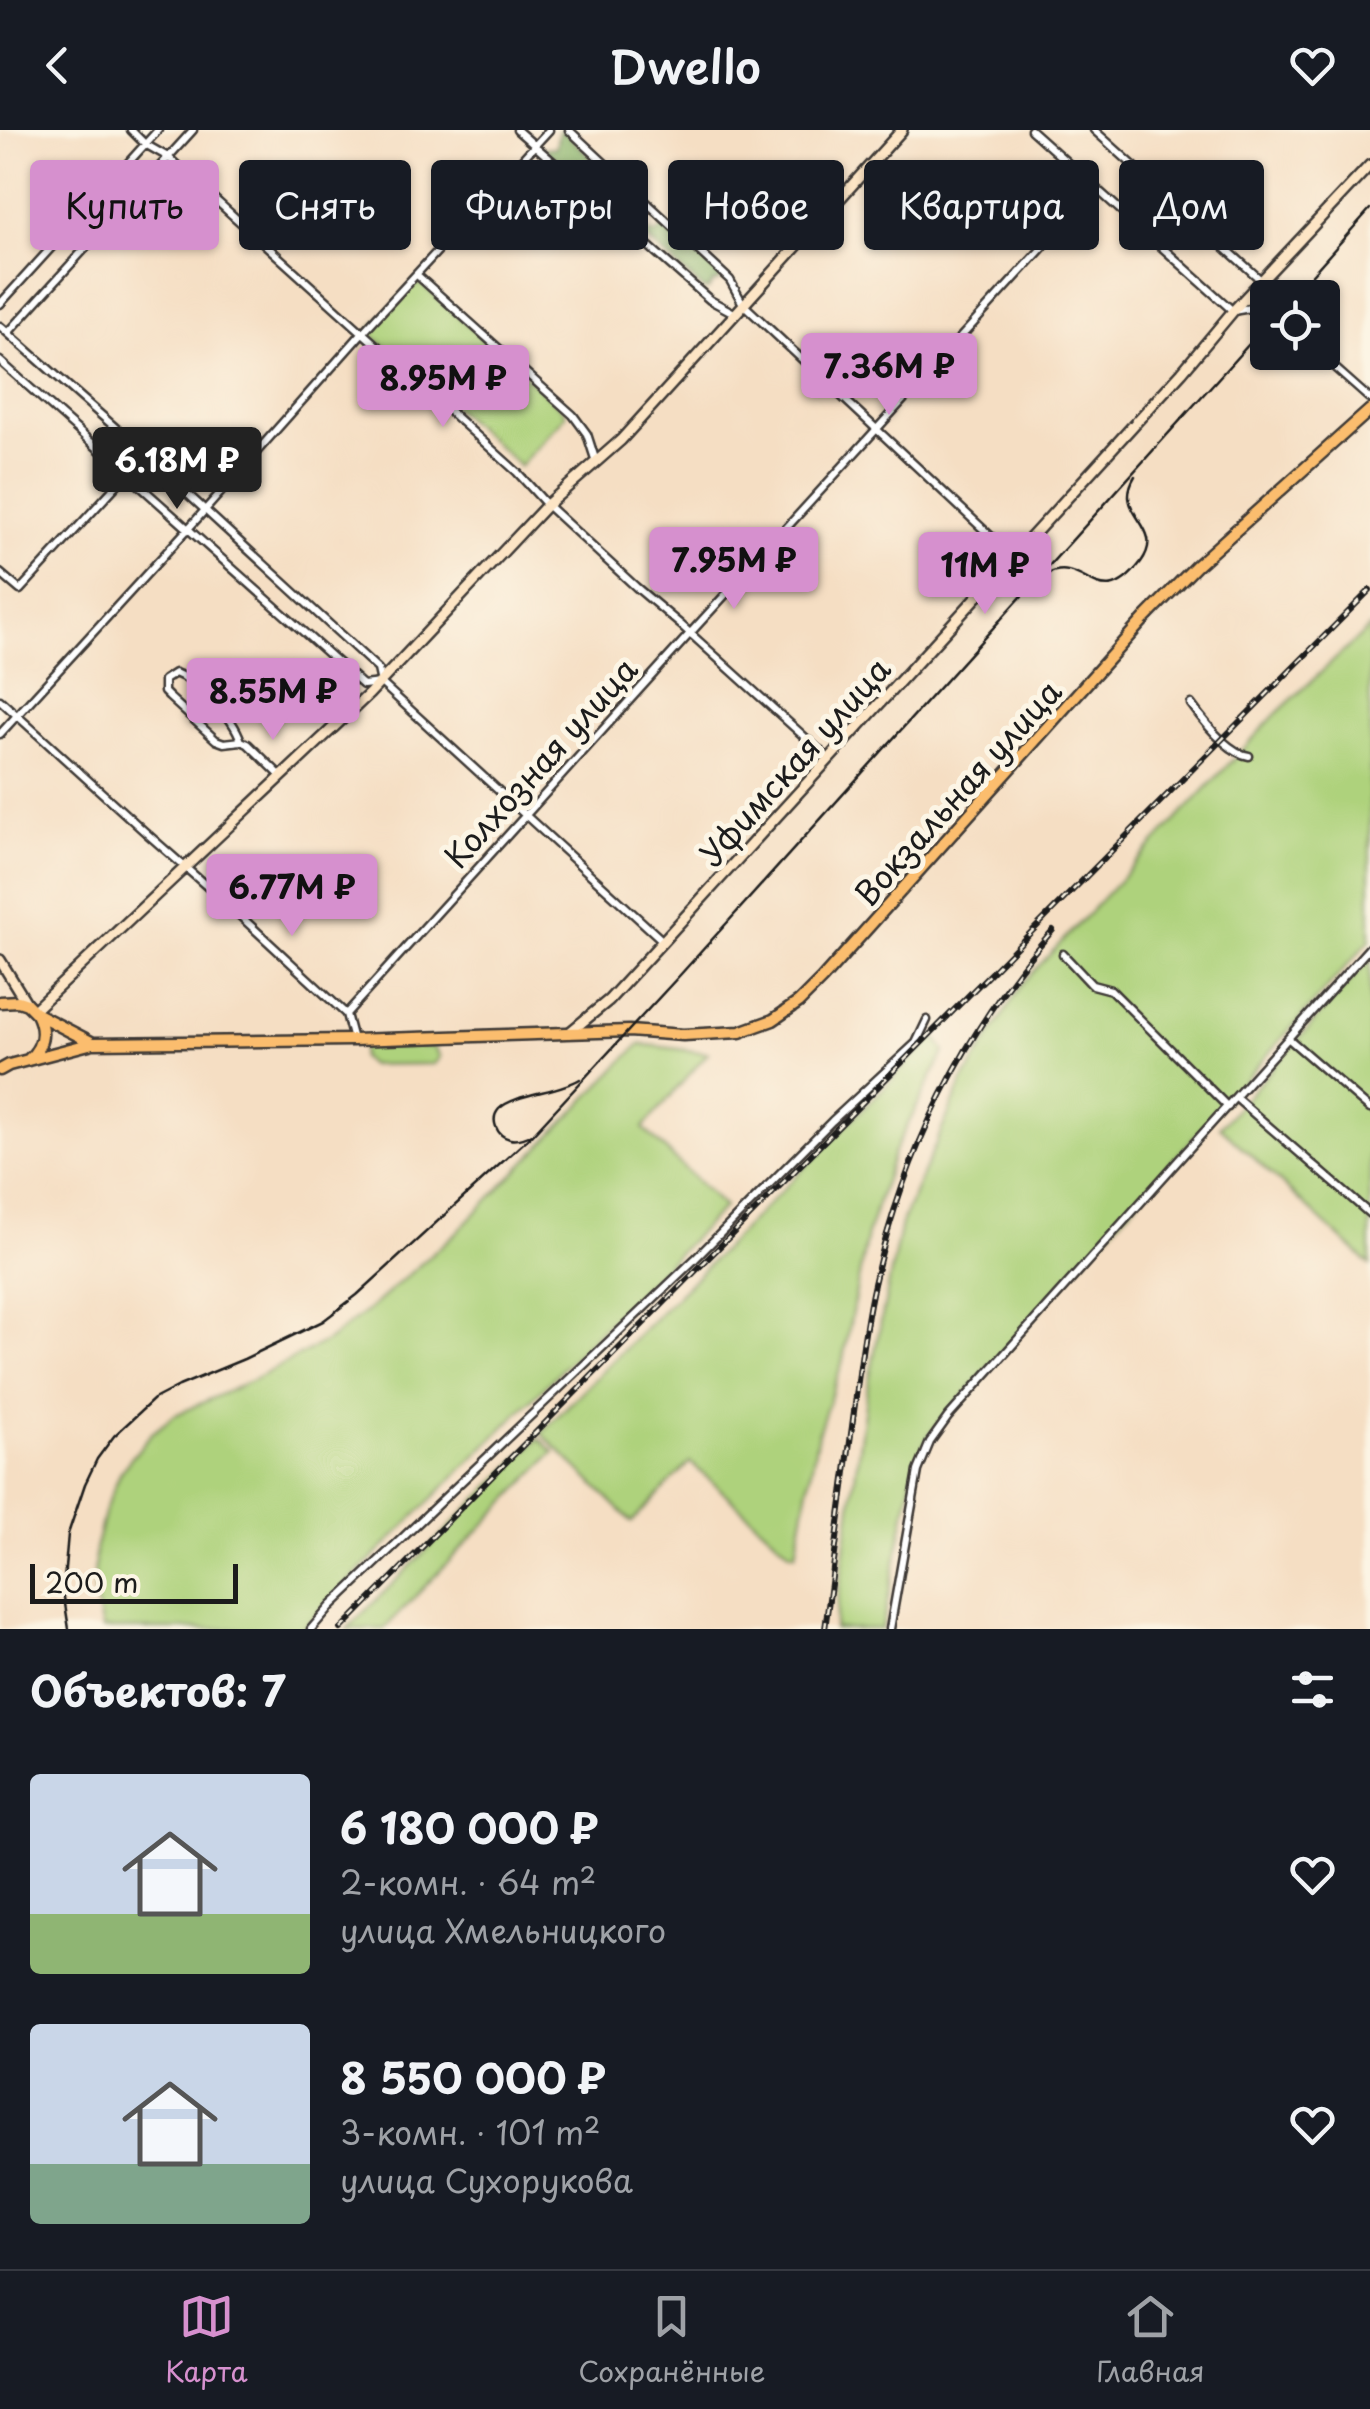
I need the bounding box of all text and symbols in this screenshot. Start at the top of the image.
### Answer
text: Dwello [609,31,761,99]
icon: back [30,38,85,93]
icon: heart [1285,38,1340,93]
chip: Купить [30,160,219,250]
chip: Снять [239,160,411,250]
chip: Фильтры [431,160,648,250]
chip: Новое [668,160,844,250]
chip: Квартира [864,160,1099,250]
chip: Дом [1119,160,1264,250]
map controls [1250,280,1340,370]
button: locate [1250,280,1340,370]
pin: 7.36M ₽ [797,333,981,418]
text: 7.36M ₽ [823,341,955,389]
pin: 8.95M ₽ [351,345,535,430]
text: 8.95M ₽ [379,353,507,401]
pin: 6.18M ₽ [85,427,269,512]
text: 6.18M ₽ [115,435,239,483]
pin: 7.95M ₽ [642,527,826,612]
pin: 11M ₽ [915,532,1055,617]
text: 7.95M ₽ [671,535,797,583]
text: 11M ₽ [940,540,1030,588]
street label: Колхозная улица [432,646,648,878]
street label: Уфимская улица [687,646,901,876]
pin: 8.55M ₽ [181,658,365,743]
text: 8.55M ₽ [209,666,337,714]
street label: Вокзальная улица [842,668,1072,916]
pin: 6.77M ₽ [200,854,384,939]
text: 6.77M ₽ [228,862,356,910]
scale bar [30,1559,238,1604]
text: 200 m [45,1560,138,1603]
text: Объектов: 7 [30,1658,286,1721]
icon: filters [1285,1662,1340,1717]
text: 6 180 000 ₽ [340,1795,599,1858]
icon: home [110,1814,230,1934]
icon: heart [1285,1847,1340,1902]
text: 2-комн. · 64 m² [340,1858,596,1906]
text: улица Хмельницкого [340,1906,666,1954]
text: 8 550 000 ₽ [340,2045,606,2108]
icon: home [110,2064,230,2184]
icon: heart [1285,2097,1340,2152]
text: 3-комн. · 101 m² [340,2108,600,2156]
text: улица Сухорукова [340,2156,633,2204]
tab: Карта [165,2289,248,2392]
tab: Сохранённые [578,2289,765,2392]
tab: Главная [1096,2289,1205,2392]

